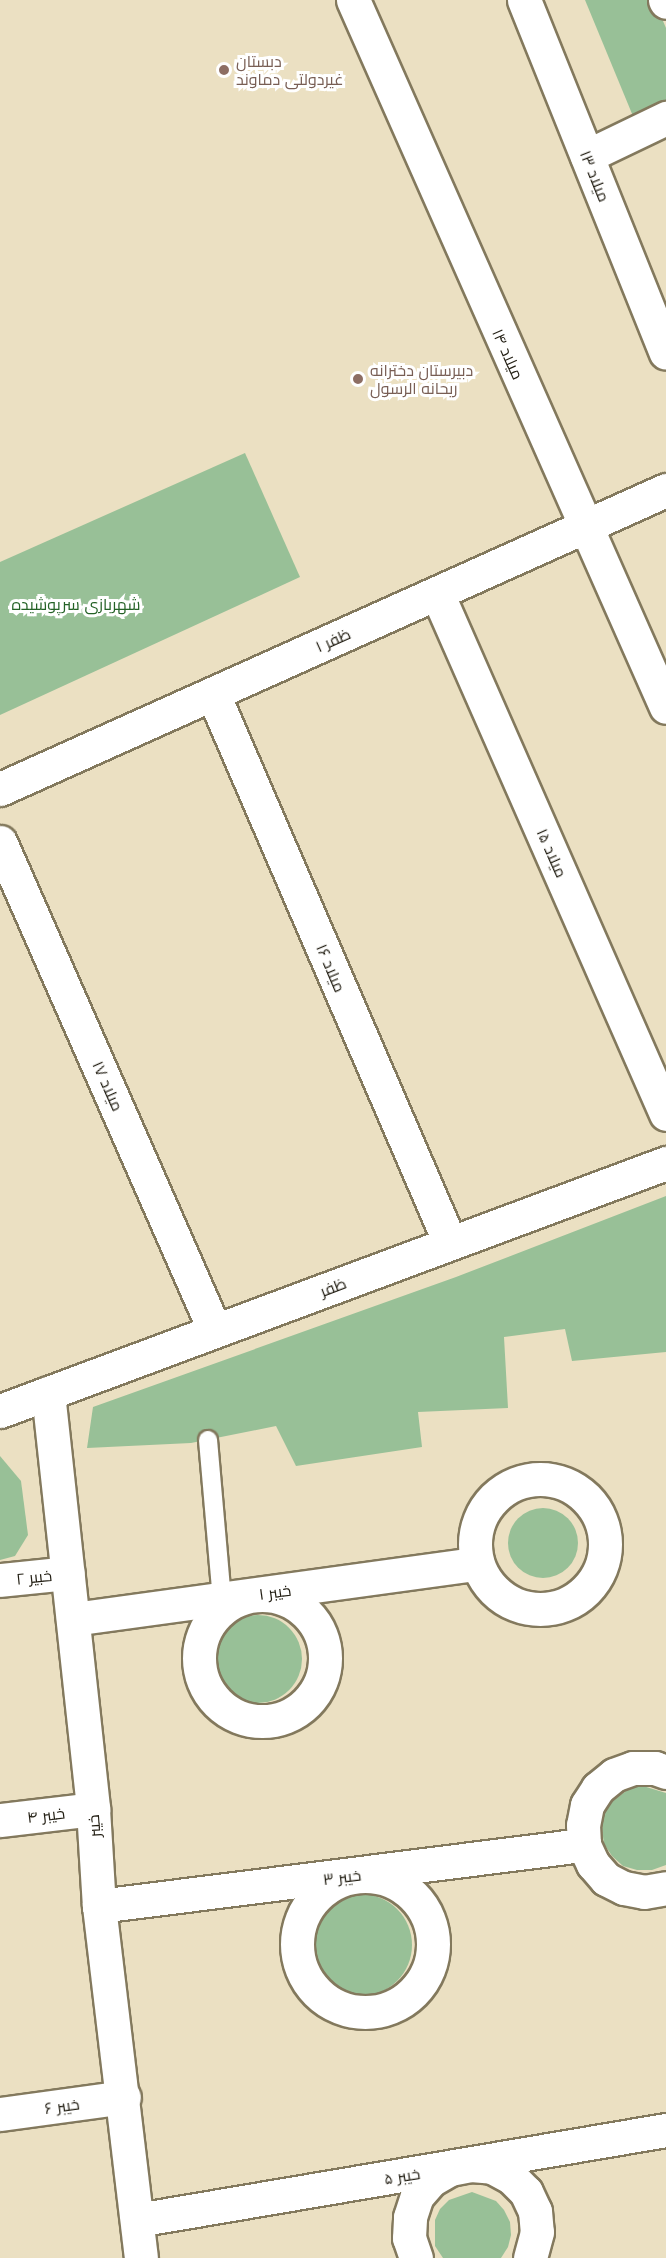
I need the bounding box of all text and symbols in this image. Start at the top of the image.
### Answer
place label: دبستان غیردولتی دماوند [236,51,343,89]
marker: دبستان غیردولتی دماوند [217,63,231,77]
street label: میلاد ۱۳ [576,148,614,204]
street label: میلاد ۱۴ [488,326,528,382]
place label: دبیرستان دخترانه ریحانه الرسول [370,360,473,398]
marker: دبیرستان دخترانه ریحانه الرسول [351,372,365,386]
park label: شهربازی سرپوشیده [11,594,141,614]
street label: ظفر ۱ [312,624,354,656]
street label: میلاد ۱۵ [533,826,571,880]
street label: میلاد ۱۶ [312,941,350,995]
street label: میلاد ۱۷ [88,1058,128,1114]
street label: ظفر [317,1273,349,1301]
street label: خبیر ۲ [15,1566,53,1588]
street label: خیبر ۱ [258,1580,292,1604]
street label: خیبر ۴ [26,1803,66,1827]
street label: خیبر [84,1814,104,1838]
street label: خیبر ۳ [322,1865,362,1889]
street label: خیبر ۶ [43,2094,81,2118]
street label: خیبر ۵ [383,2164,421,2188]

